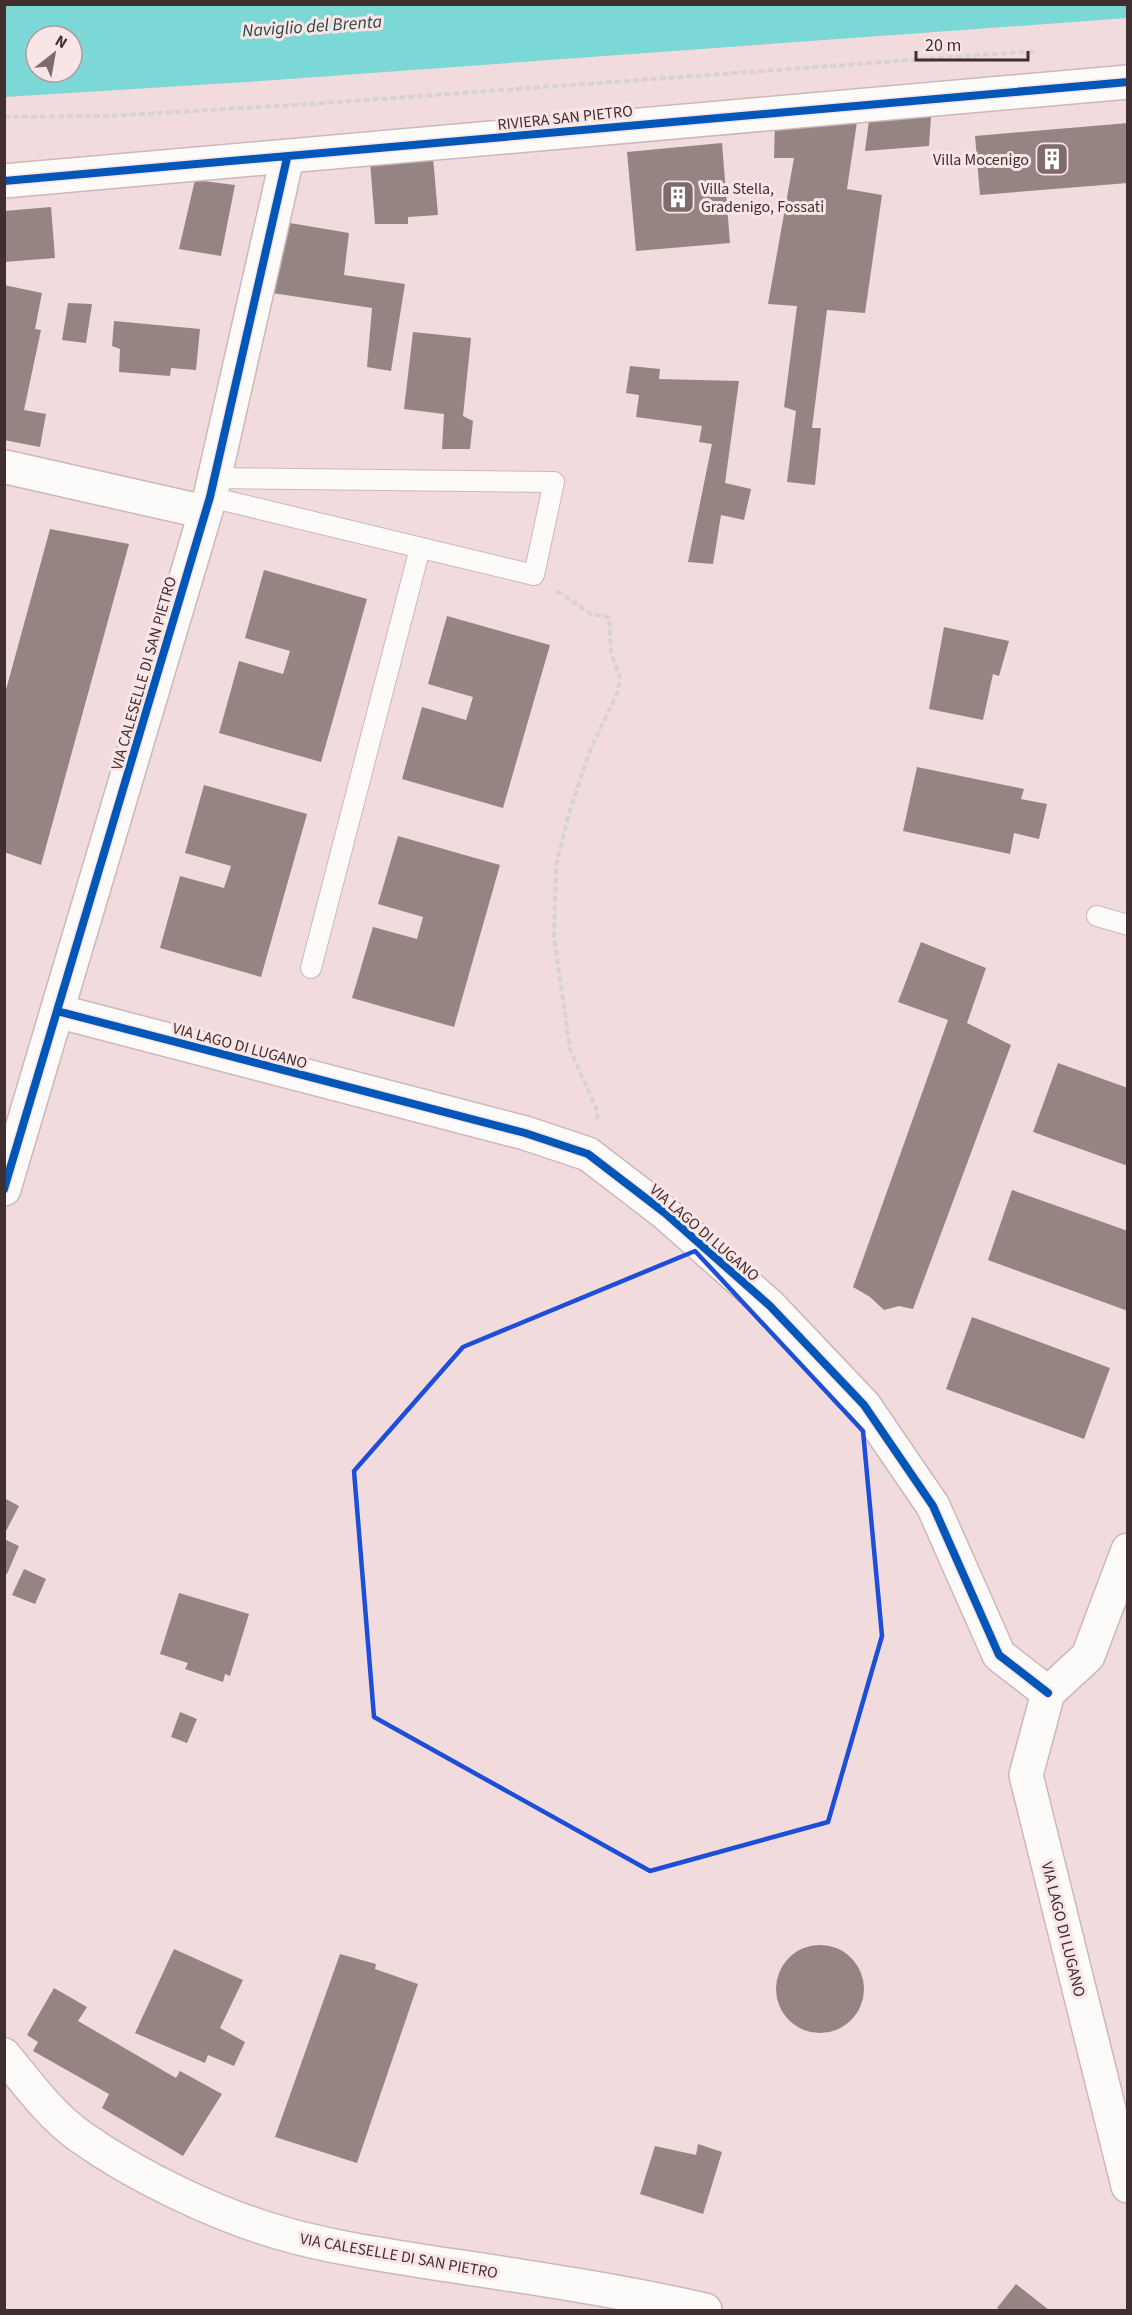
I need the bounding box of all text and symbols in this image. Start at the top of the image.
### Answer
water label: Naviglio del Brenta [241,9,383,44]
north arrow [24,24,84,84]
scale bar [916,24,1028,62]
text: N [51,30,71,54]
text: 20 m [925,33,961,58]
street label: RIVIERA SAN PIETRO [496,100,634,136]
building icon: Villa Mocenigo [1034,141,1070,177]
place label: Villa Mocenigo [933,149,1029,171]
place label: Villa Stella, Gradenigo, Fossati [701,178,824,218]
building icon: Villa Stella, Gradenigo, Fossati [660,179,696,215]
street label: VIA CALESELLE DI SAN PIETRO [106,574,182,773]
street label: VIA LAGO DI LUGANO [170,1017,310,1075]
street label: VIA LAGO DI LUGANO [645,1179,764,1287]
street label: VIA LAGO DI LUGANO [1036,1859,1090,1999]
street label: VIA CALESELLE DI SAN PIETRO [298,2228,499,2284]

